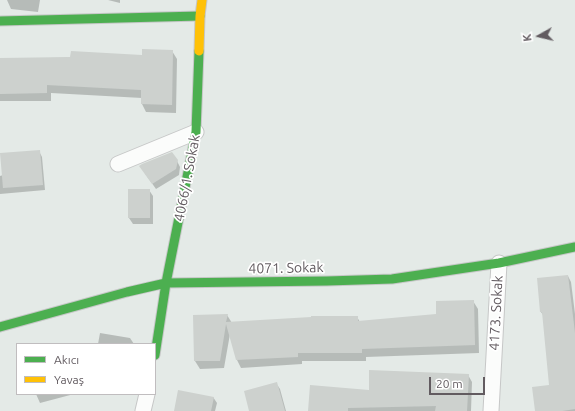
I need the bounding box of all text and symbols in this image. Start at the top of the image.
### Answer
north arrow [519,16,559,56]
text: K [521,33,534,42]
street label: 4066/1. Sokak [170,133,204,223]
street label: 4071. Sokak [248,259,324,277]
street label: 4173. Sokak [486,275,506,351]
legend [16,343,156,395]
text: Akıcı [54,353,79,366]
scale bar [431,369,487,395]
text: Yavaş [54,373,84,386]
text: 20 m [436,377,463,390]

